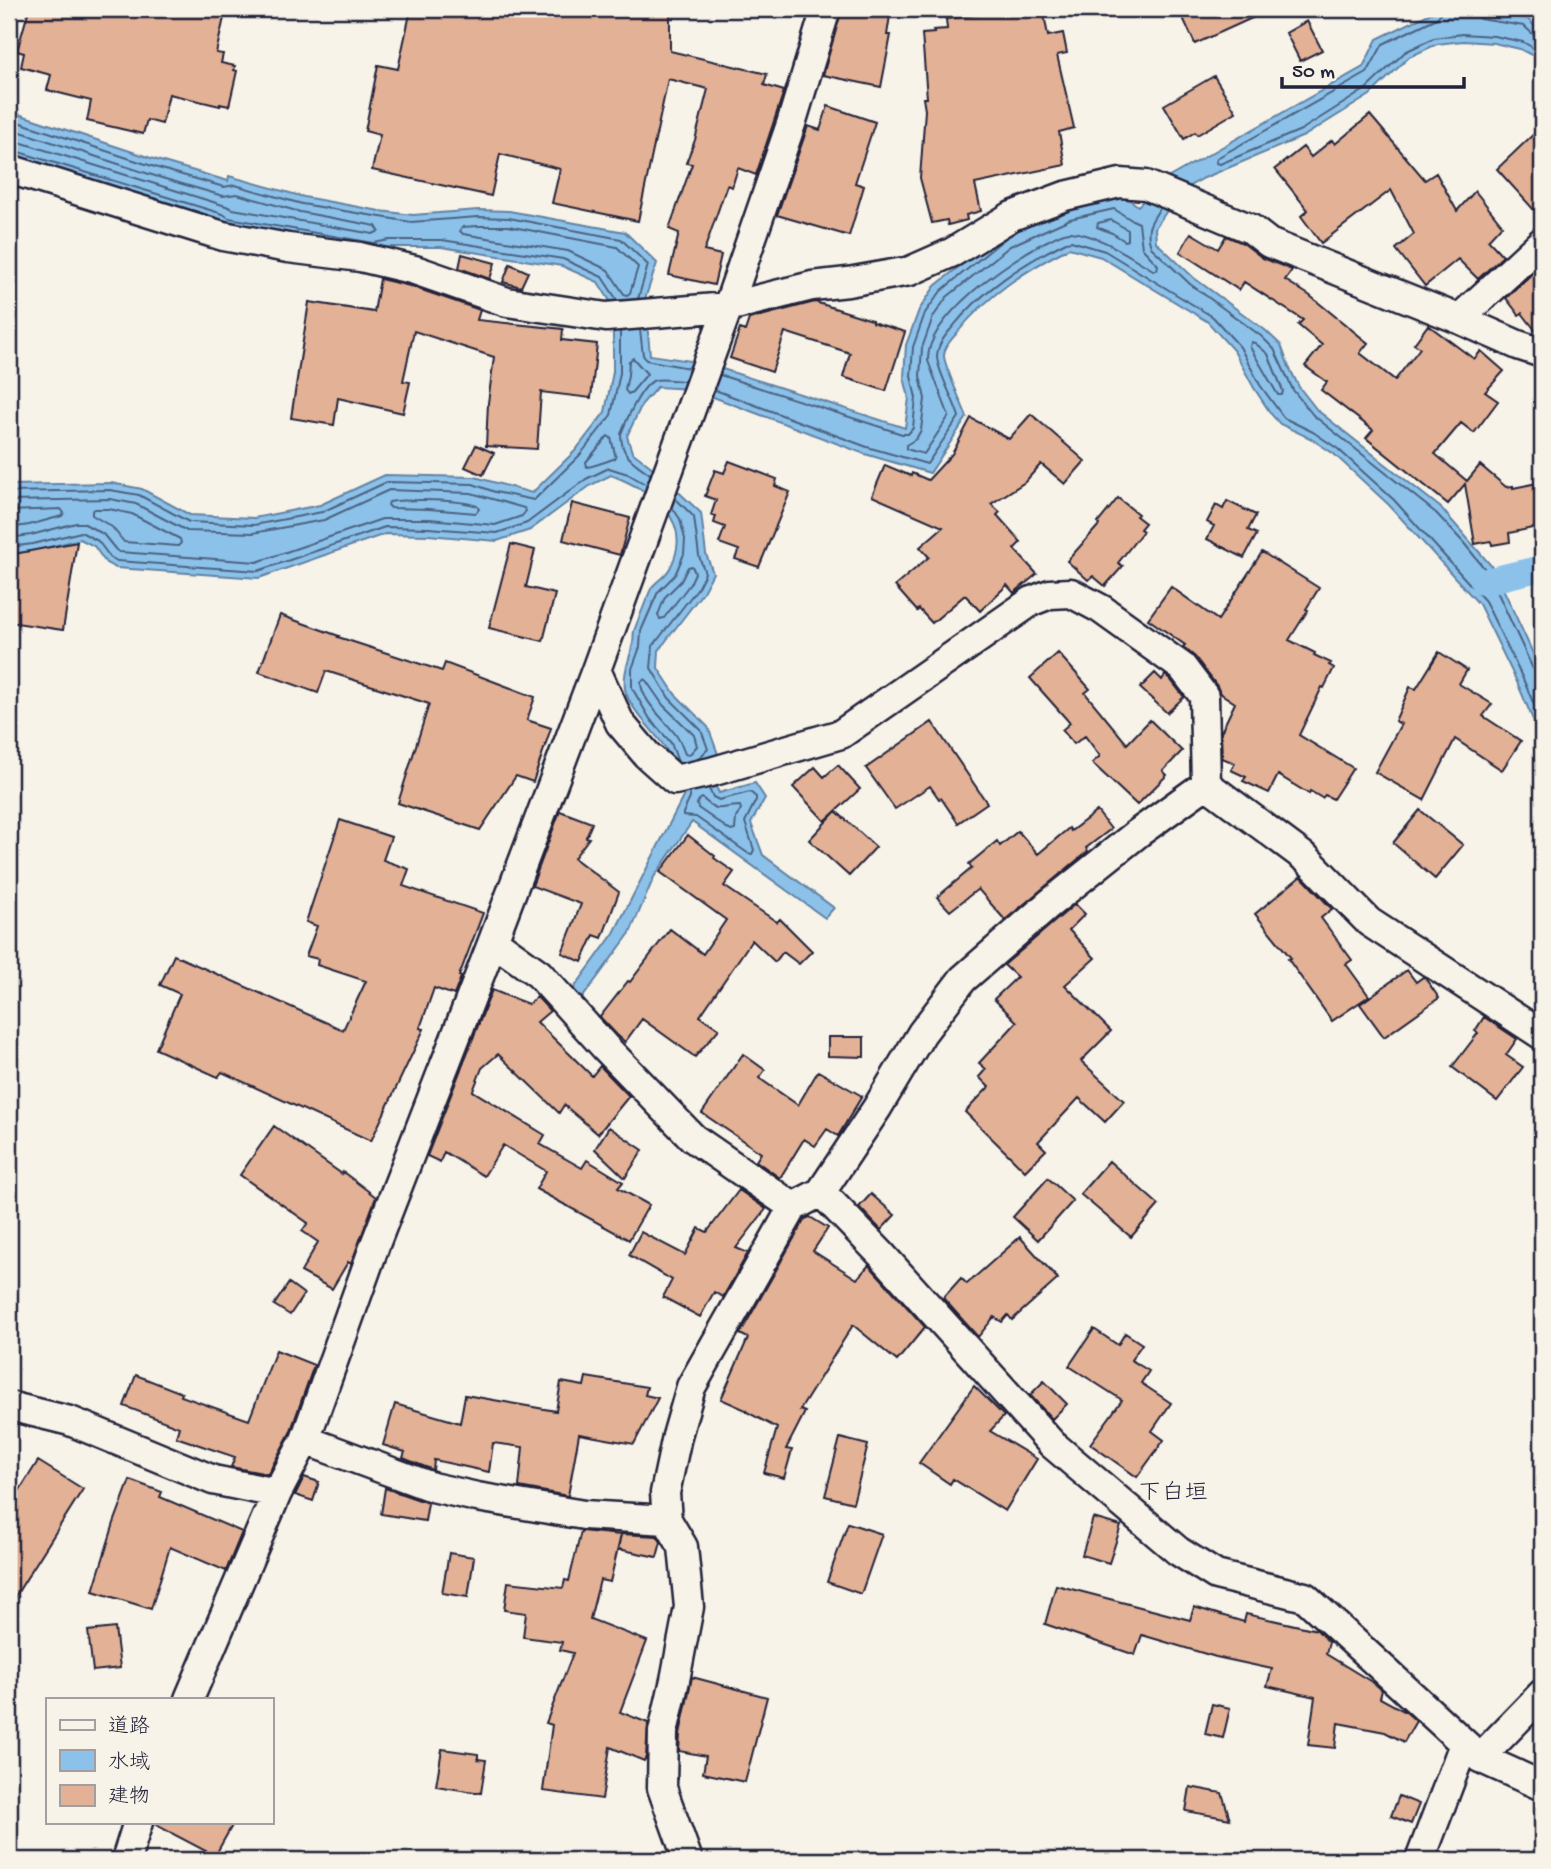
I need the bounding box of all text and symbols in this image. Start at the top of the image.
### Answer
scale bar [1282,46,1464,90]
text: 50 m [1292,61,1335,86]
district label: 下白垣 [1139,1480,1208,1508]
legend [46,1698,273,1824]
text: 道路 [108,1715,150,1741]
text: 水域 [108,1751,150,1777]
text: 建物 [108,1785,150,1811]

